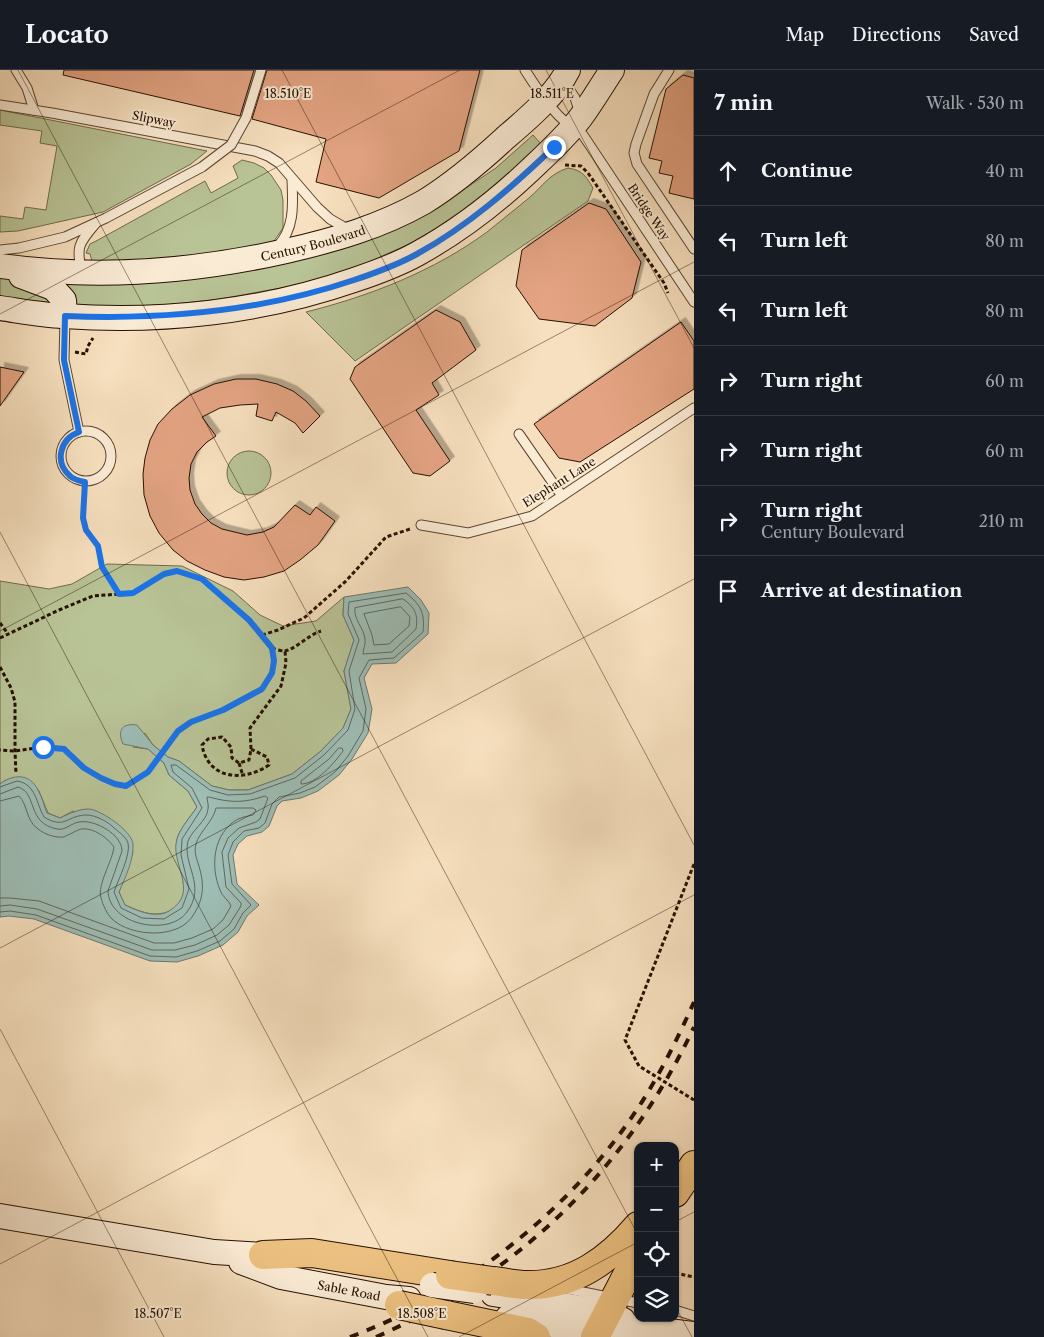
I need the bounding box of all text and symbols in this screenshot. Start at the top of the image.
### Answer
text: Locato [25,20,109,49]
text: Map [785,24,824,46]
text: Directions [852,24,941,46]
text: Saved [969,24,1019,46]
text: 18.510°E [265,86,311,101]
text: 18.511°E [530,86,574,101]
text: 7 min [714,90,773,115]
text: Walk · 530 m [926,93,1024,113]
street label: Slipway [131,107,177,131]
route end [543,136,566,159]
icon: ahead [714,157,742,185]
text: Continue [761,159,853,182]
text: 40 m [985,161,1024,181]
street label: Bridge Way [625,181,674,243]
street label: Century Boulevard [259,222,368,264]
icon: left [714,227,742,255]
text: Turn left [761,229,848,252]
text: 80 m [985,231,1024,251]
icon: left [714,297,742,325]
text: Turn left [761,299,848,322]
text: 80 m [985,301,1024,321]
icon: right [714,367,742,395]
text: Turn right [761,369,862,392]
text: 60 m [985,371,1024,391]
icon: right [714,437,742,465]
text: Turn right [761,439,862,462]
text: 60 m [985,441,1024,461]
street label: Elephant Lane [520,453,598,510]
text: Turn right [761,499,862,522]
icon: right [714,507,742,535]
text: 210 m [979,511,1024,531]
text: Century Boulevard [761,522,904,542]
icon: arrive [714,577,742,605]
text: Arrive at destination [761,579,962,602]
route start [32,736,55,759]
map controls [634,1142,679,1322]
button: + [634,1142,679,1187]
button: − [634,1187,679,1232]
button: locate [634,1232,679,1277]
street label: Sable Road [316,1277,383,1303]
button: layers [634,1277,679,1322]
text: 18.507°E [134,1306,182,1321]
text: 18.508°E [398,1306,446,1321]

